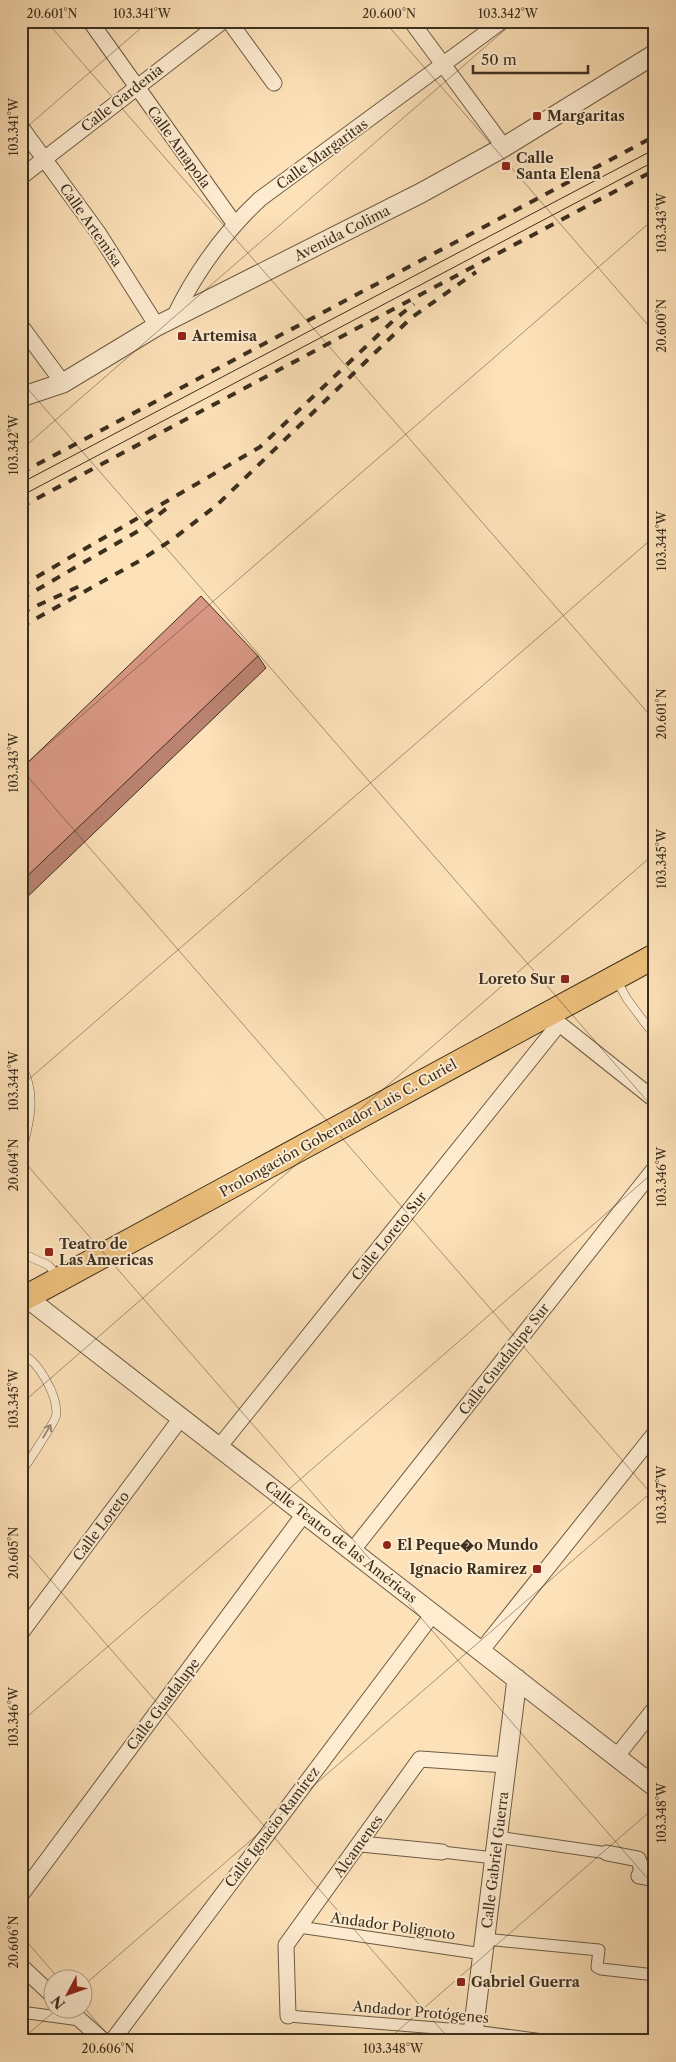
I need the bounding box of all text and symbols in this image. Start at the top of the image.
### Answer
text: 20.601°N [27,6,78,21]
text: 103.341°W [113,6,172,21]
text: 20.600°N [362,6,416,21]
text: 103.342°W [478,6,539,21]
scale bar [473,42,588,74]
text: 50 m [481,50,517,69]
street label: Calle Gardenia [77,60,167,136]
text: 103.341°W [6,97,21,156]
street label: Calle Amapola [143,102,215,192]
place label: Margaritas [547,107,625,125]
marker: Margaritas [531,110,543,122]
street label: Calle Margaritas [273,115,371,193]
place label: Calle Santa Elena [516,149,602,183]
marker: Calle Santa Elena [500,160,512,172]
street label: Calle Artemisa [56,180,127,271]
text: 103.343°W [654,192,669,253]
street label: Avenida Colima [290,201,394,265]
text: 20.600°N [654,299,669,353]
place label: Artemisa [191,327,258,345]
marker: Artemisa [176,330,188,342]
text: 103.342°W [6,414,21,475]
text: 103.344°W [654,510,669,571]
text: 20.601°N [654,688,669,739]
text: 103.343°W [6,732,21,793]
text: 103.345°W [654,828,669,889]
place label: Loreto Sur [478,970,555,988]
marker: Loreto Sur [559,973,571,985]
text: 103.344°W [6,1050,21,1111]
street label: Prolongación Gobernador Luis C. Curiel [216,1055,460,1201]
text: 20.604°N [6,1139,21,1191]
text: 103.346°W [654,1146,669,1207]
street label: Calle Loreto Sur [348,1188,431,1284]
place label: Teatro de Las Americas [59,1235,154,1269]
marker: Teatro de Las Americas [43,1246,55,1258]
street label: Calle Guadalupe Sur [455,1299,553,1419]
text: 103.345°W [6,1368,21,1429]
one-way arrow [42,1425,52,1439]
text: 103.347°W [654,1465,669,1525]
street label: Calle Teatro de las Américas [261,1477,421,1607]
street label: Calle Loreto [69,1487,133,1565]
text: 20.605°N [6,1527,21,1579]
place label: El Peque�o Mundo [397,1536,538,1554]
marker: El Peque�o Mundo [381,1539,393,1551]
place label: Ignacio Ramirez [410,1560,527,1578]
marker: Ignacio Ramirez [531,1563,543,1575]
street label: Calle Guadalupe [123,1654,204,1754]
text: 103.346°W [6,1686,21,1747]
street label: Calle Ignacio Ramírez [221,1763,323,1891]
text: 103.348°W [654,1782,669,1843]
street label: Calle Gabriel Guerra [478,1790,512,1930]
street label: Alcamenes [329,1811,387,1882]
street label: Andador Polignoto [329,1908,456,1944]
text: 20.606°N [6,1916,21,1968]
north arrow [42,1970,92,2020]
place label: Gabriel Guerra [471,1973,581,1991]
marker: Gabriel Guerra [455,1976,467,1988]
text: N [47,1992,69,2013]
street label: Andador Protógenes [351,1997,490,2027]
text: 20.606°N [82,2041,134,2056]
text: 103.348°W [363,2041,424,2056]

